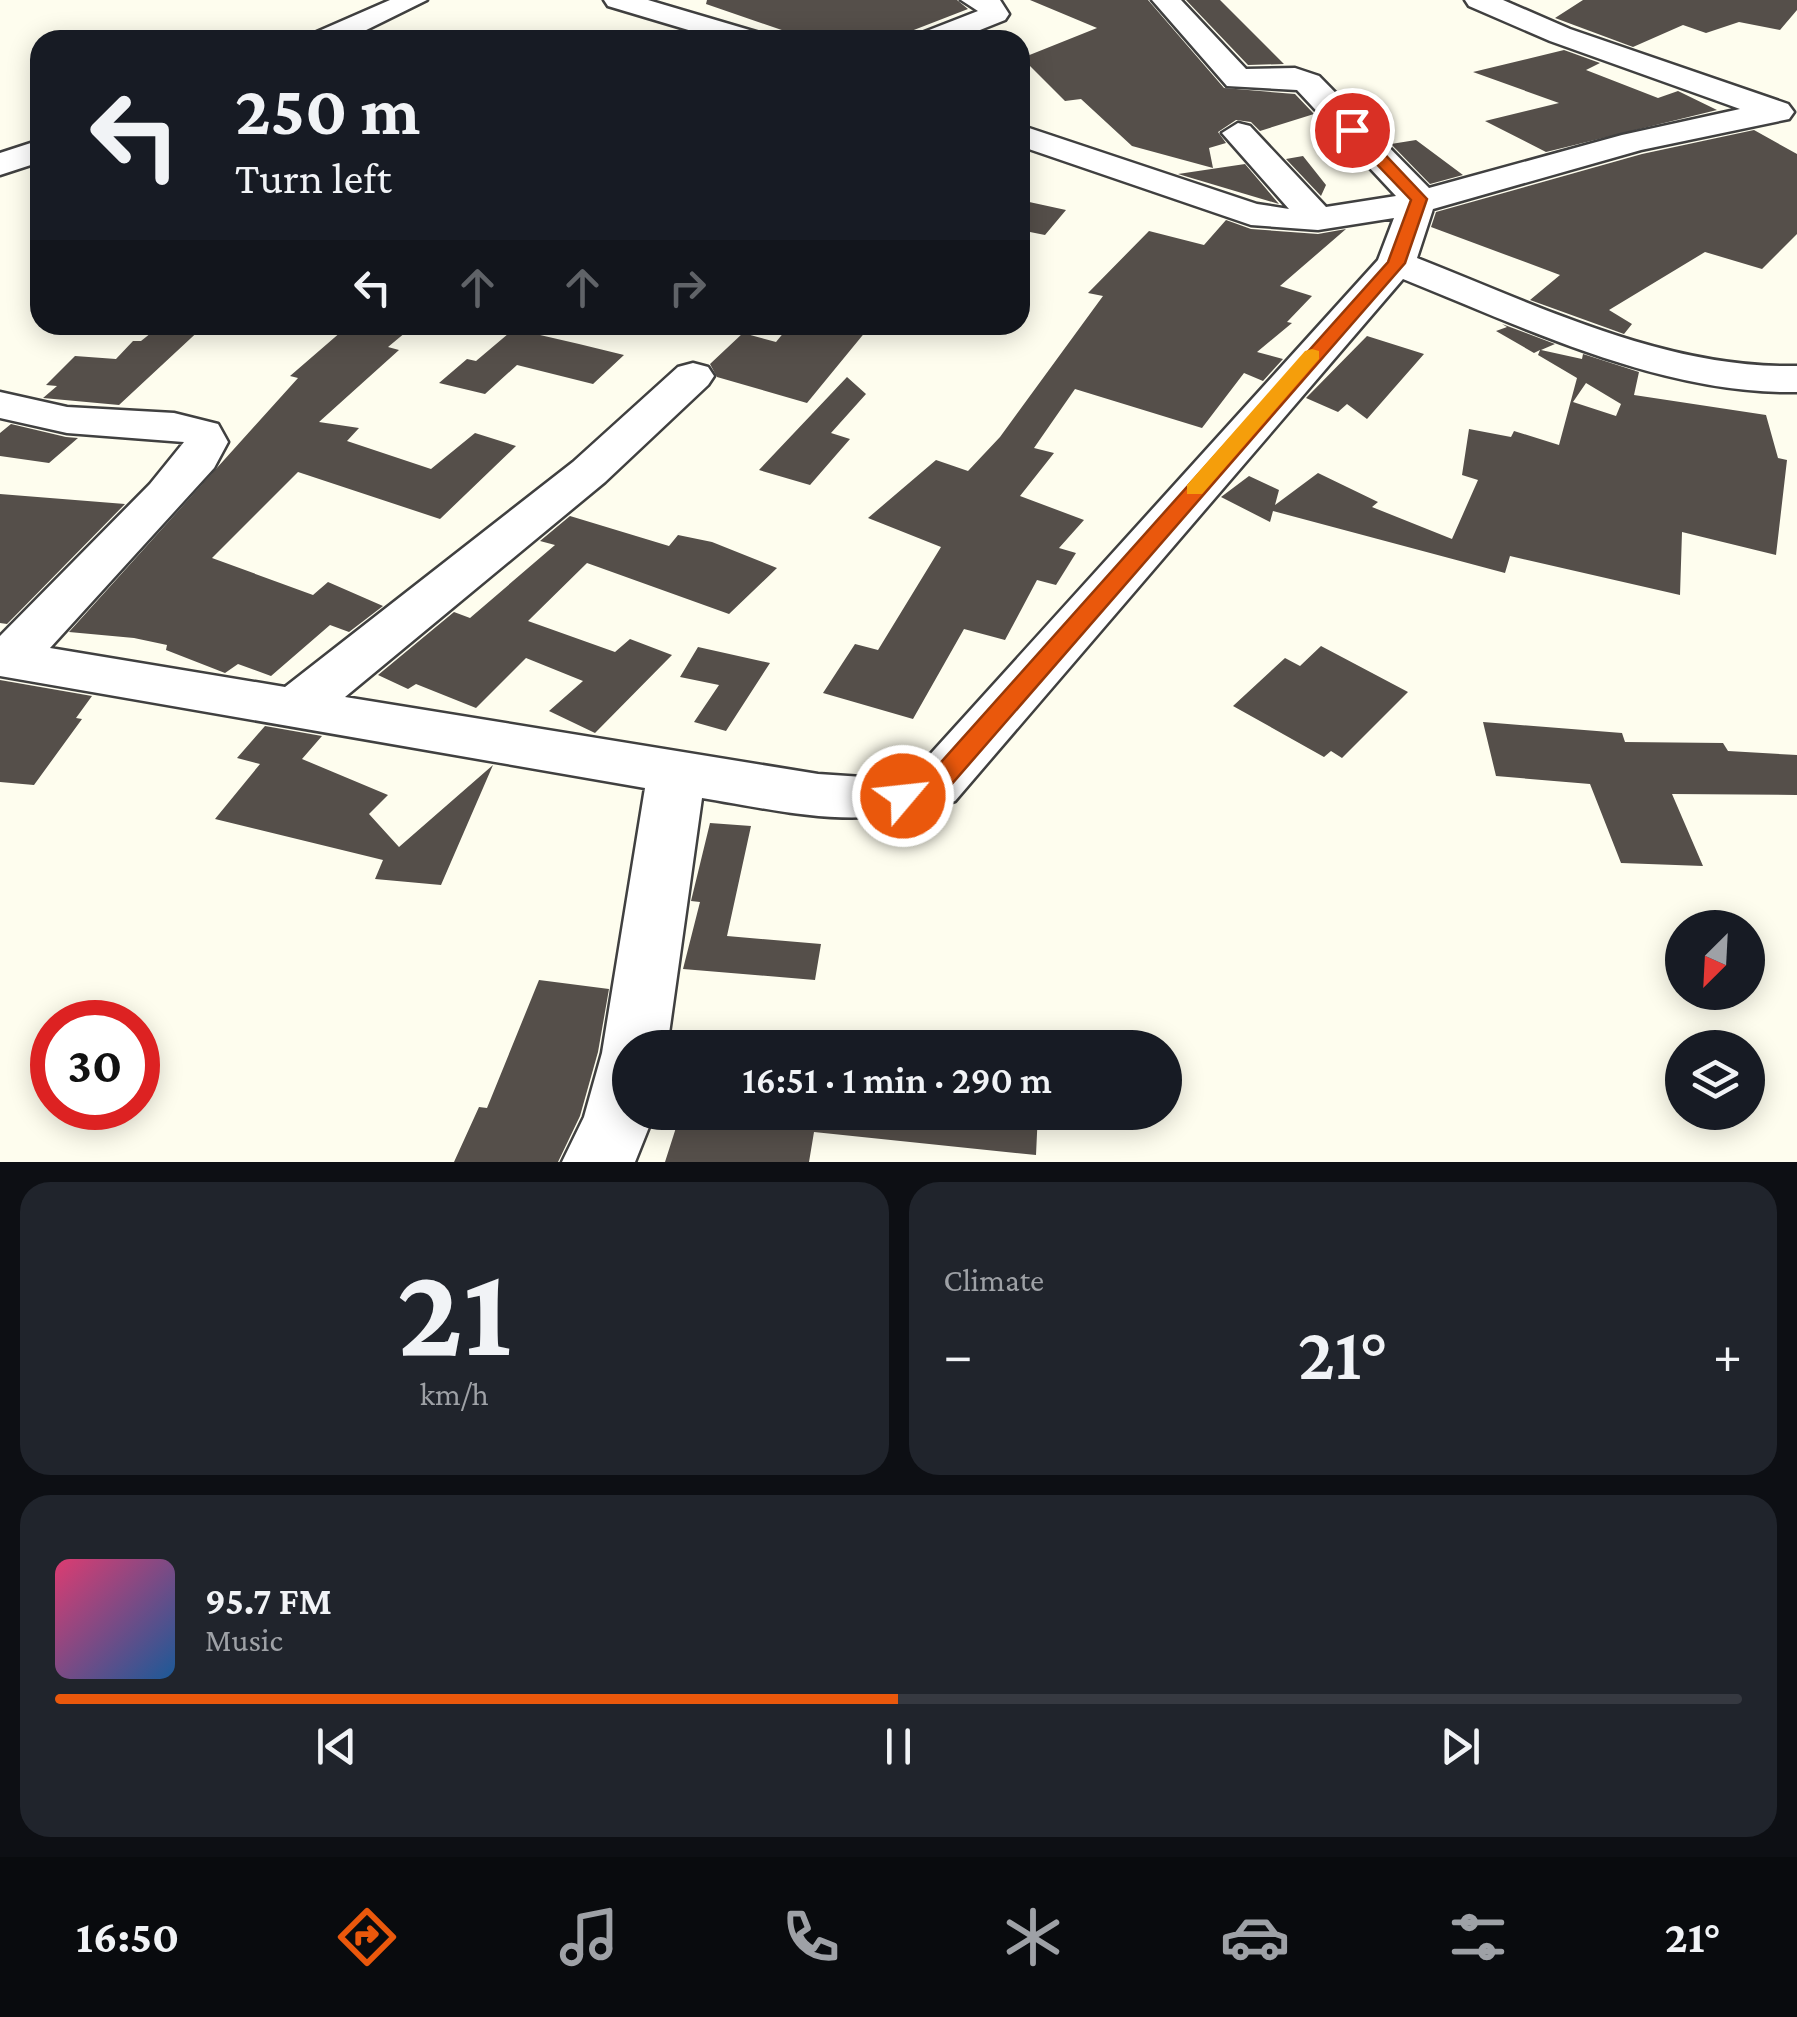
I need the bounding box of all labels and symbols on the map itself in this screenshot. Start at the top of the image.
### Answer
pin [1310,88,1395,173]
position arrow [851,744,955,848]
north arrow [1665,910,1765,1010]
speed limit sign: 30 [30,1000,160,1130]

